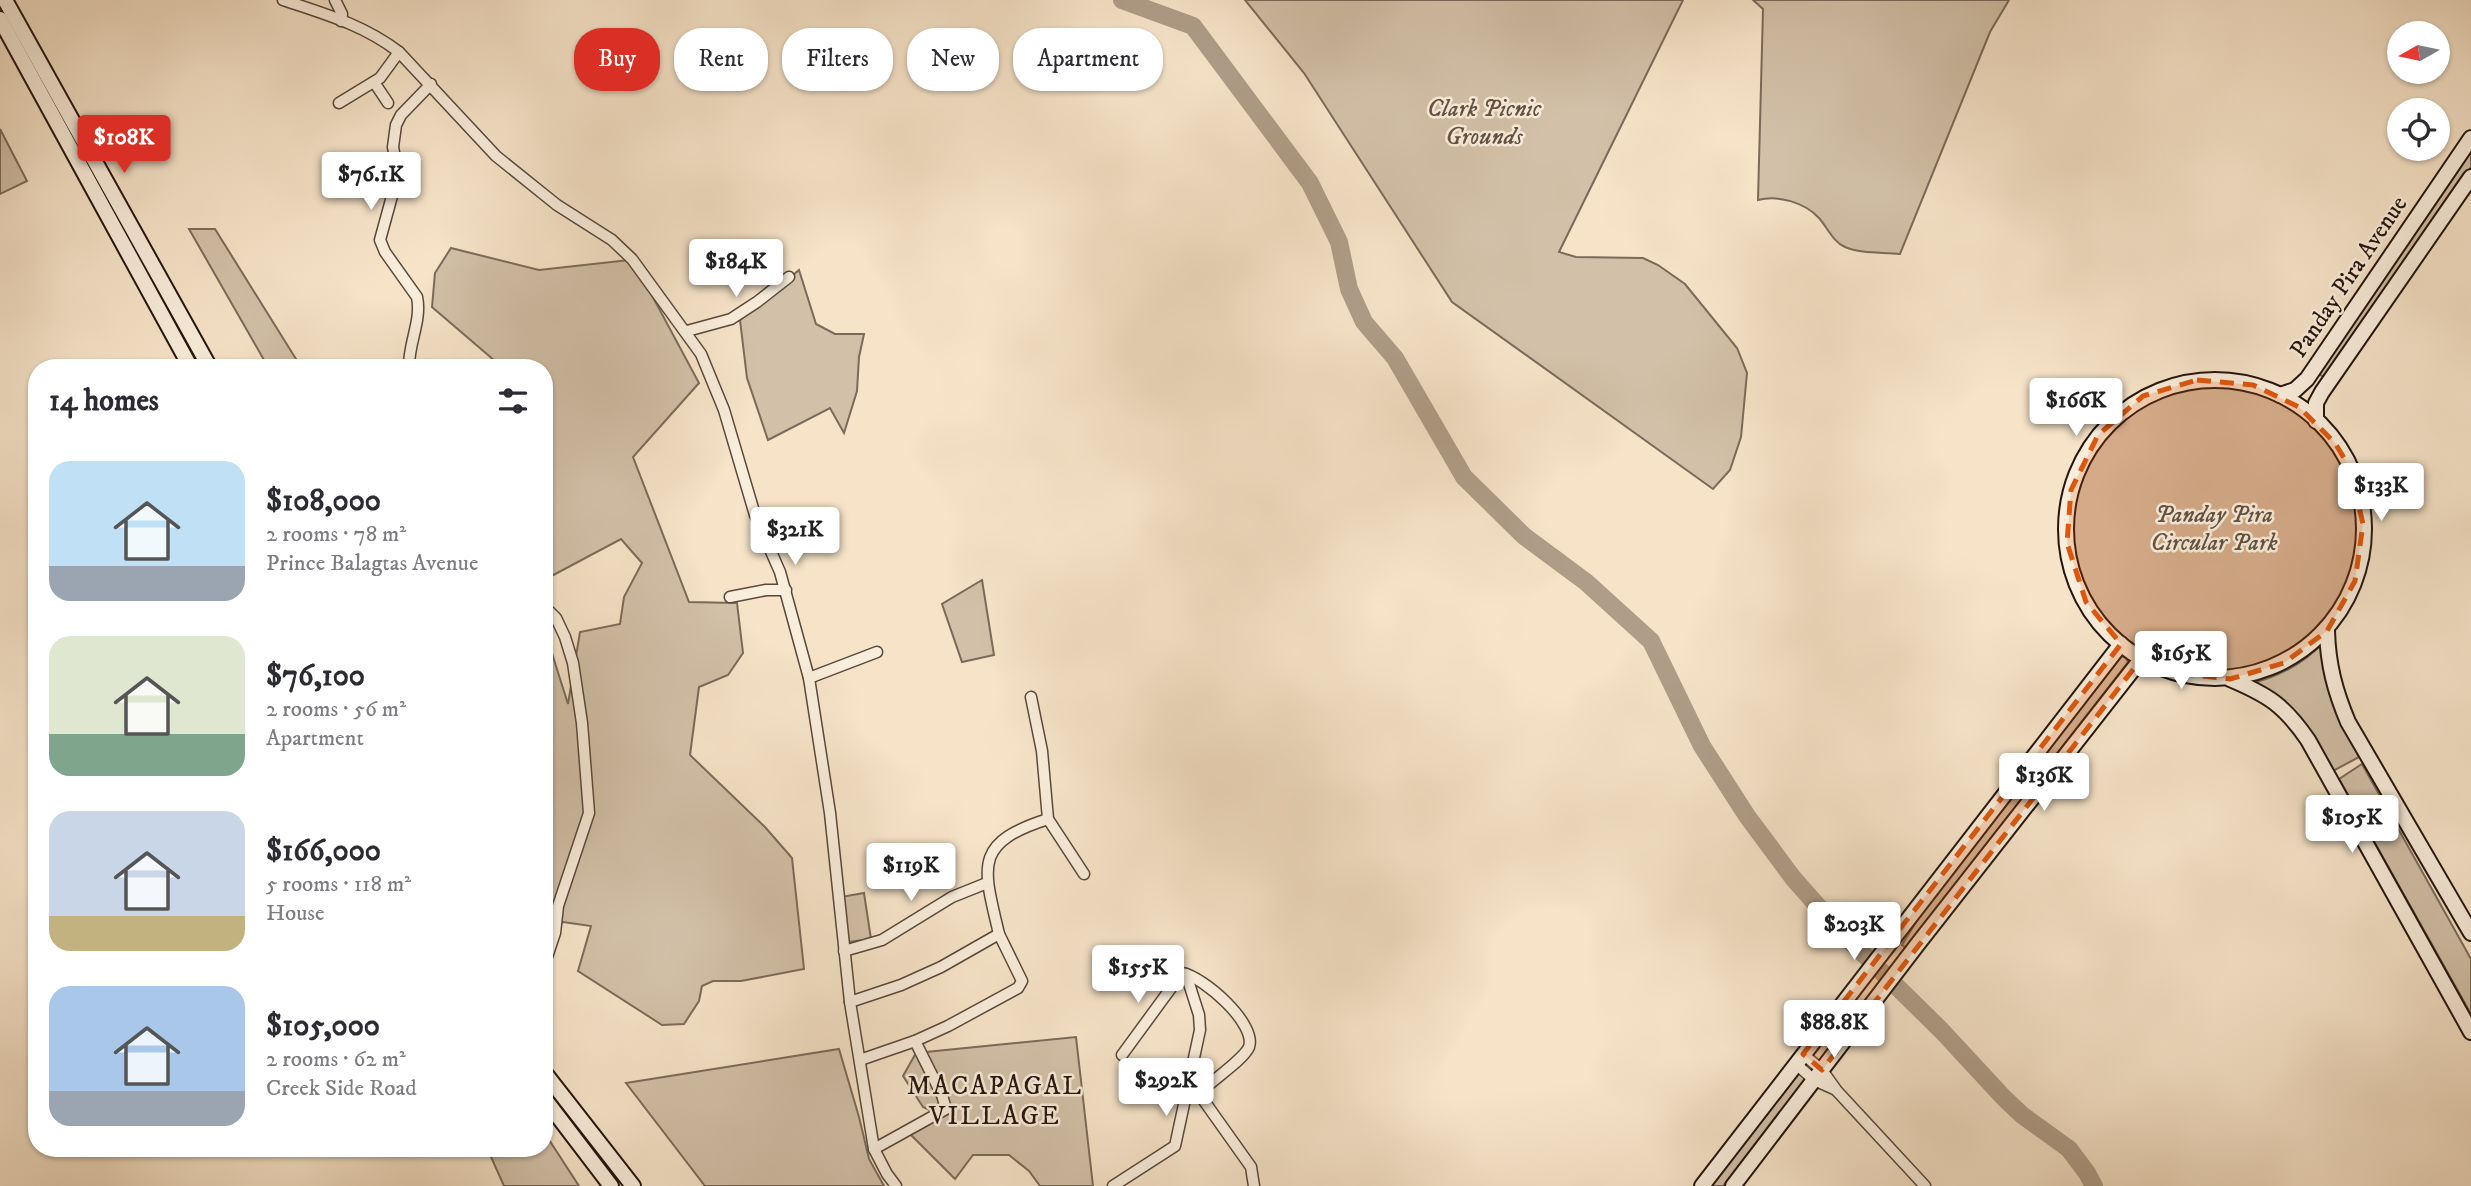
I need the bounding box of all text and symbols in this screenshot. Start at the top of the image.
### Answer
north arrow [2387,21,2450,84]
map controls [2387,21,2450,161]
chip: Buy [574,28,660,91]
chip: Rent [674,28,768,91]
chip: Filters [782,28,893,91]
chip: New [907,28,999,91]
chip: Apartment [1013,28,1163,91]
park label: Clark Picnic Grounds [1427,94,1543,152]
button: locate [2387,98,2450,161]
pin: $108K [75,116,173,175]
text: $108K [94,123,154,152]
pin: $76.1K [314,152,428,212]
text: $76.1K [338,160,404,189]
street label: Panday Pira Avenue [2284,190,2414,364]
pin: $184K [687,240,785,299]
text: $184K [705,247,767,276]
pin: $166K [2027,378,2125,438]
icon: filters [494,382,532,420]
text: 14 homes [49,383,159,420]
text: $166K [2045,386,2107,415]
pin: $133K [2332,463,2430,523]
text: $133K [2354,471,2408,500]
text: $108,000 [266,483,381,520]
icon: home [105,489,189,573]
park label: Panday Pira Circular Park [2151,500,2277,558]
pin: $321K [746,508,844,567]
text: $321K [766,515,824,544]
text: 2 rooms · 78 m² [266,520,406,549]
text: Prince Balagtas Avenue [266,549,478,578]
pin: $165K [2132,632,2230,691]
text: $165K [2151,639,2211,668]
text: $76,100 [266,658,365,695]
icon: home [105,664,189,748]
text: 2 rooms · 56 m² [266,695,406,724]
text: Apartment [266,724,364,753]
pin: $136K [1995,754,2093,813]
text: $136K [2015,761,2073,790]
pin: $105K [2303,796,2401,855]
text: $105K [2322,803,2382,832]
text: $166,000 [266,833,381,870]
icon: home [105,839,189,923]
pin: $119K [862,844,960,903]
text: $119K [882,851,940,880]
text: 5 rooms · 118 m² [266,870,411,899]
text: House [266,899,324,928]
pin: $203K [1805,902,1903,962]
text: $203K [1824,910,1884,939]
pin: $155K [1089,946,1187,1005]
text: $155K [1108,953,1168,982]
pin: $88.8K [1777,1000,1891,1060]
text: $105,000 [266,1008,380,1045]
text: $88.8K [1800,1008,1868,1037]
icon: home [105,1014,189,1098]
text: 2 rooms · 62 m² [266,1045,406,1074]
pin: $292K [1117,1058,1215,1118]
text: $292K [1135,1066,1197,1095]
district label: MACAPAGAL VILLAGE [907,1070,1083,1133]
text: Creek Side Road [266,1074,417,1103]

